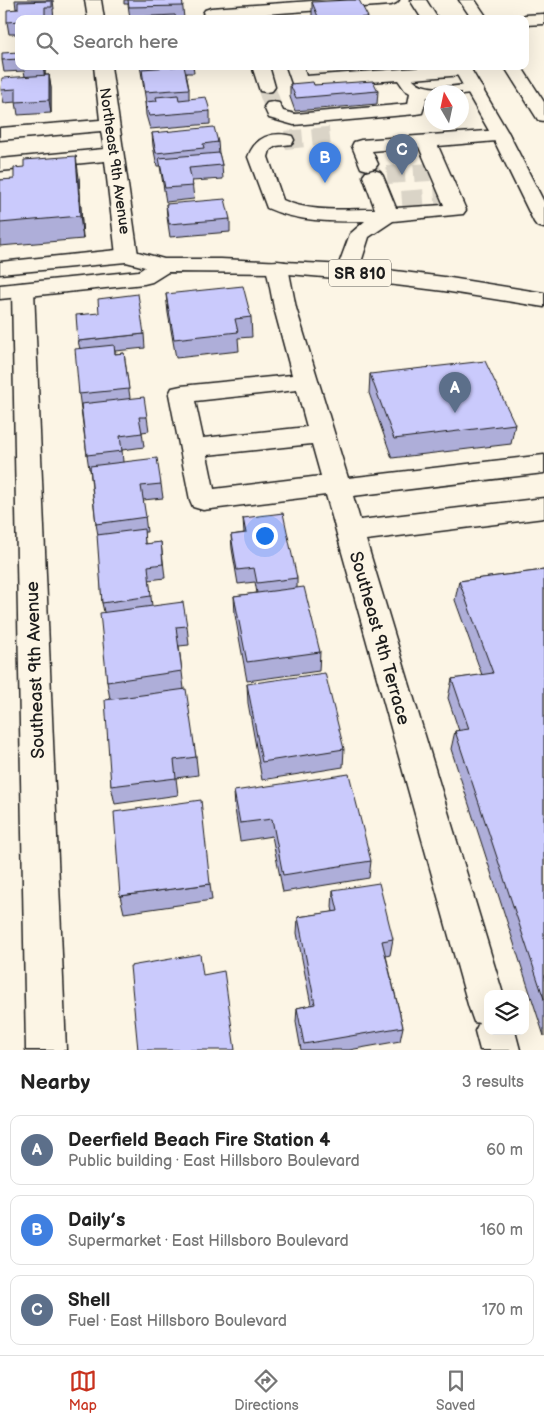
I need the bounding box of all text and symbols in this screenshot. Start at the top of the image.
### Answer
search box [15,15,529,70]
icon: search [33,29,61,57]
text: Search here [73,31,178,54]
north arrow [424,85,469,130]
street label: Northeast 9th Avenue [95,87,134,236]
pin: C [386,134,418,175]
pin: B [309,142,341,183]
road number: SR 810 [329,260,391,286]
pin: A [439,372,471,413]
your location [252,523,278,549]
street label: Southeast 9th Terrace [345,549,414,728]
street label: Southeast 9th Avenue [22,580,49,759]
map controls [484,990,529,1035]
button: layers [484,990,529,1035]
text: Nearby [20,1070,90,1095]
text: 3 results [462,1073,524,1092]
text: Deerfield Beach Fire Station 4 [68,1129,331,1152]
text: A [32,1141,42,1160]
text: 60 m [486,1141,523,1160]
text: Public building · East Hillsboro Boulevard [68,1152,360,1171]
text: Daily’s [68,1209,125,1232]
text: B [31,1221,43,1240]
text: 160 m [480,1221,523,1240]
text: Supermarket · East Hillsboro Boulevard [68,1232,349,1251]
text: Shell [68,1289,110,1312]
text: C [31,1301,43,1320]
text: 170 m [482,1301,523,1320]
text: Fuel · East Hillsboro Boulevard [68,1312,287,1331]
tab: Map [69,1367,97,1414]
tab: Directions [234,1367,299,1414]
tab: Saved [436,1367,475,1414]

